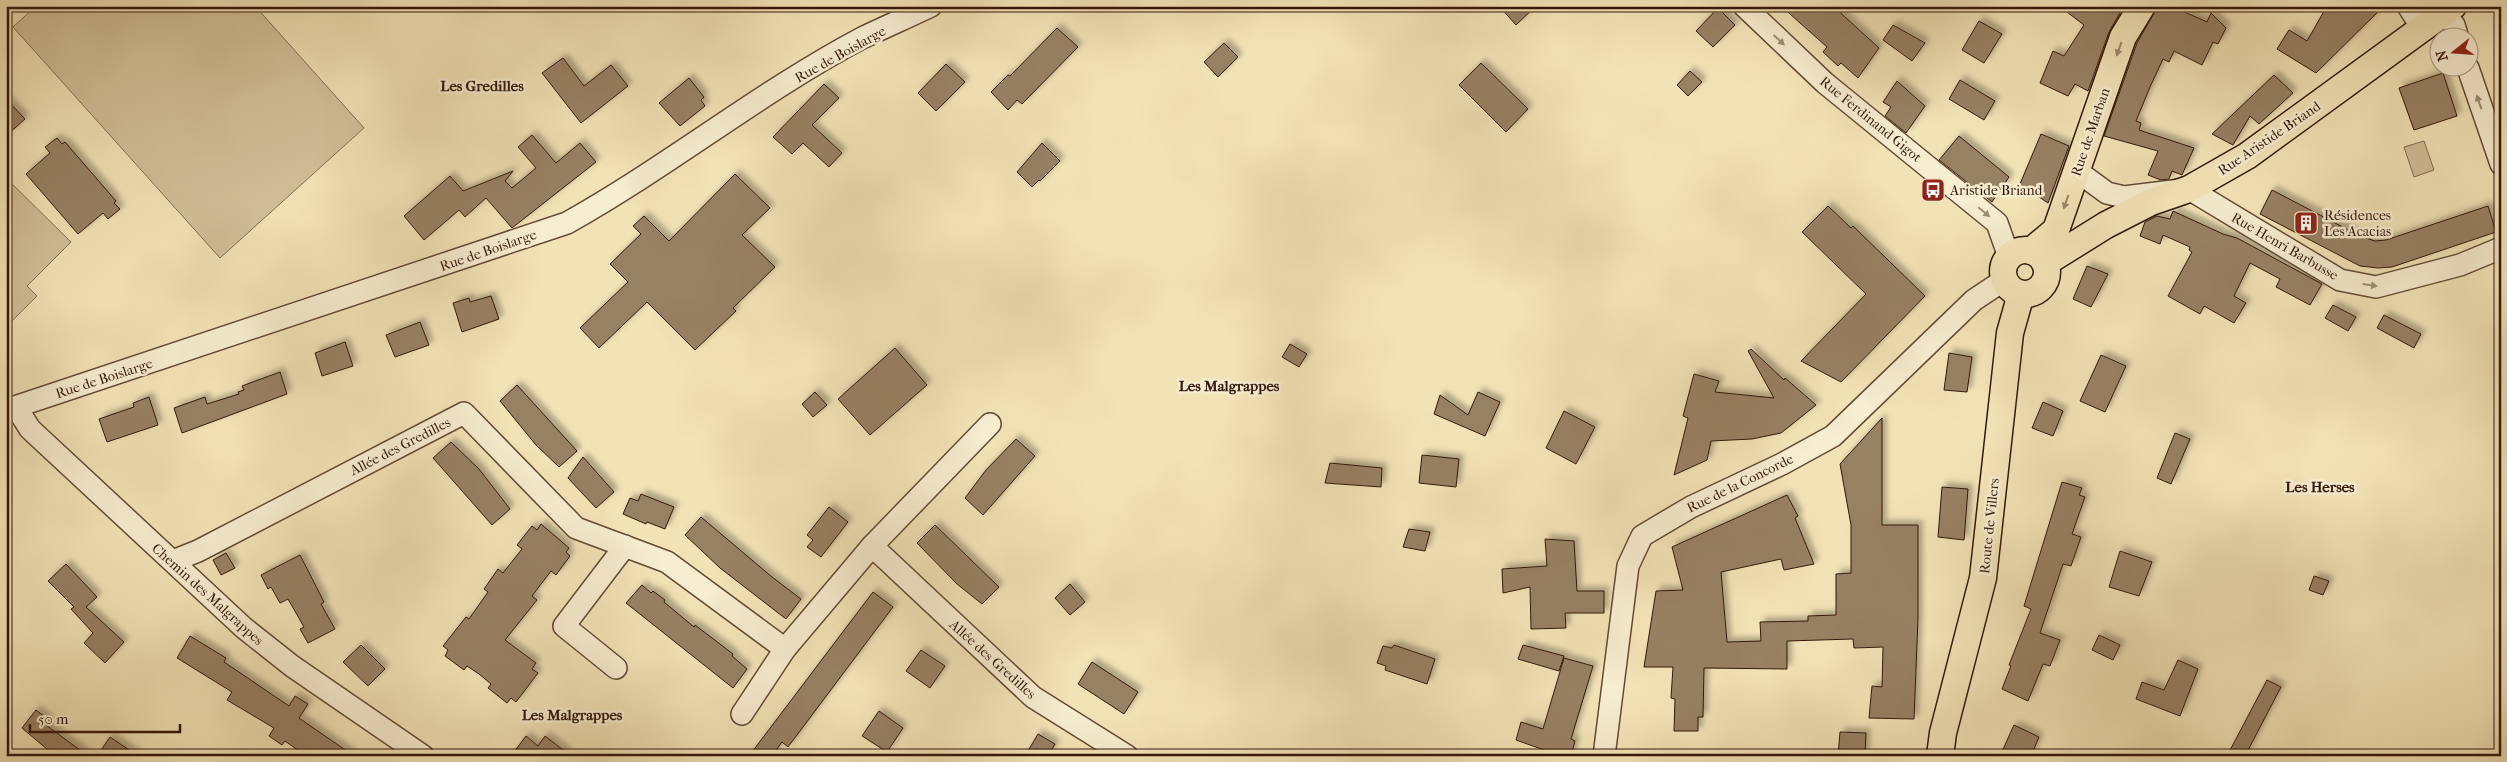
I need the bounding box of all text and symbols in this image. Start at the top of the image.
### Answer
street label: Rue de Boislarge [792,22,889,86]
north arrow [2430,28,2480,78]
one-way arrow [1773,34,1785,46]
one-way arrow [2115,42,2123,57]
text: N [2432,48,2452,63]
street label: Rue Ferdinand Gigot [1816,73,1925,166]
district label: Les Gredilles [440,77,524,95]
street label: Rue de Marban [2067,86,2114,179]
one-way arrow [2475,94,2483,109]
street label: Rue Aristide Briand [2215,98,2324,179]
bus stop icon: Aristide Briand [1920,177,1946,203]
place label: Aristide Briand [1949,182,2043,199]
one-way arrow [2061,195,2069,210]
one-way arrow [1978,206,1991,217]
place label: Résidences Les Acacias [2324,207,2391,240]
street label: Rue Henri Barbusse [2228,209,2341,284]
building icon: Résidences Les Acacias [2293,210,2319,236]
street label: Rue de Boislarge [438,226,539,275]
one-way arrow [2362,281,2378,289]
street label: Rue de Boislarge [53,355,155,402]
district label: Les Malgrappes [1179,377,1280,395]
street label: Allée des Gredilles [346,414,453,480]
street label: Rue de la Concorde [1684,450,1796,517]
street label: Route de Villers [1976,477,2003,575]
district label: Les Herses [2285,478,2355,496]
street label: Chemin des Malgrappes [148,540,267,649]
street label: Allée des Gredilles [945,615,1039,703]
scale bar [30,702,180,734]
district label: Les Malgrappes [522,706,623,724]
text: 50 m [38,710,69,728]

